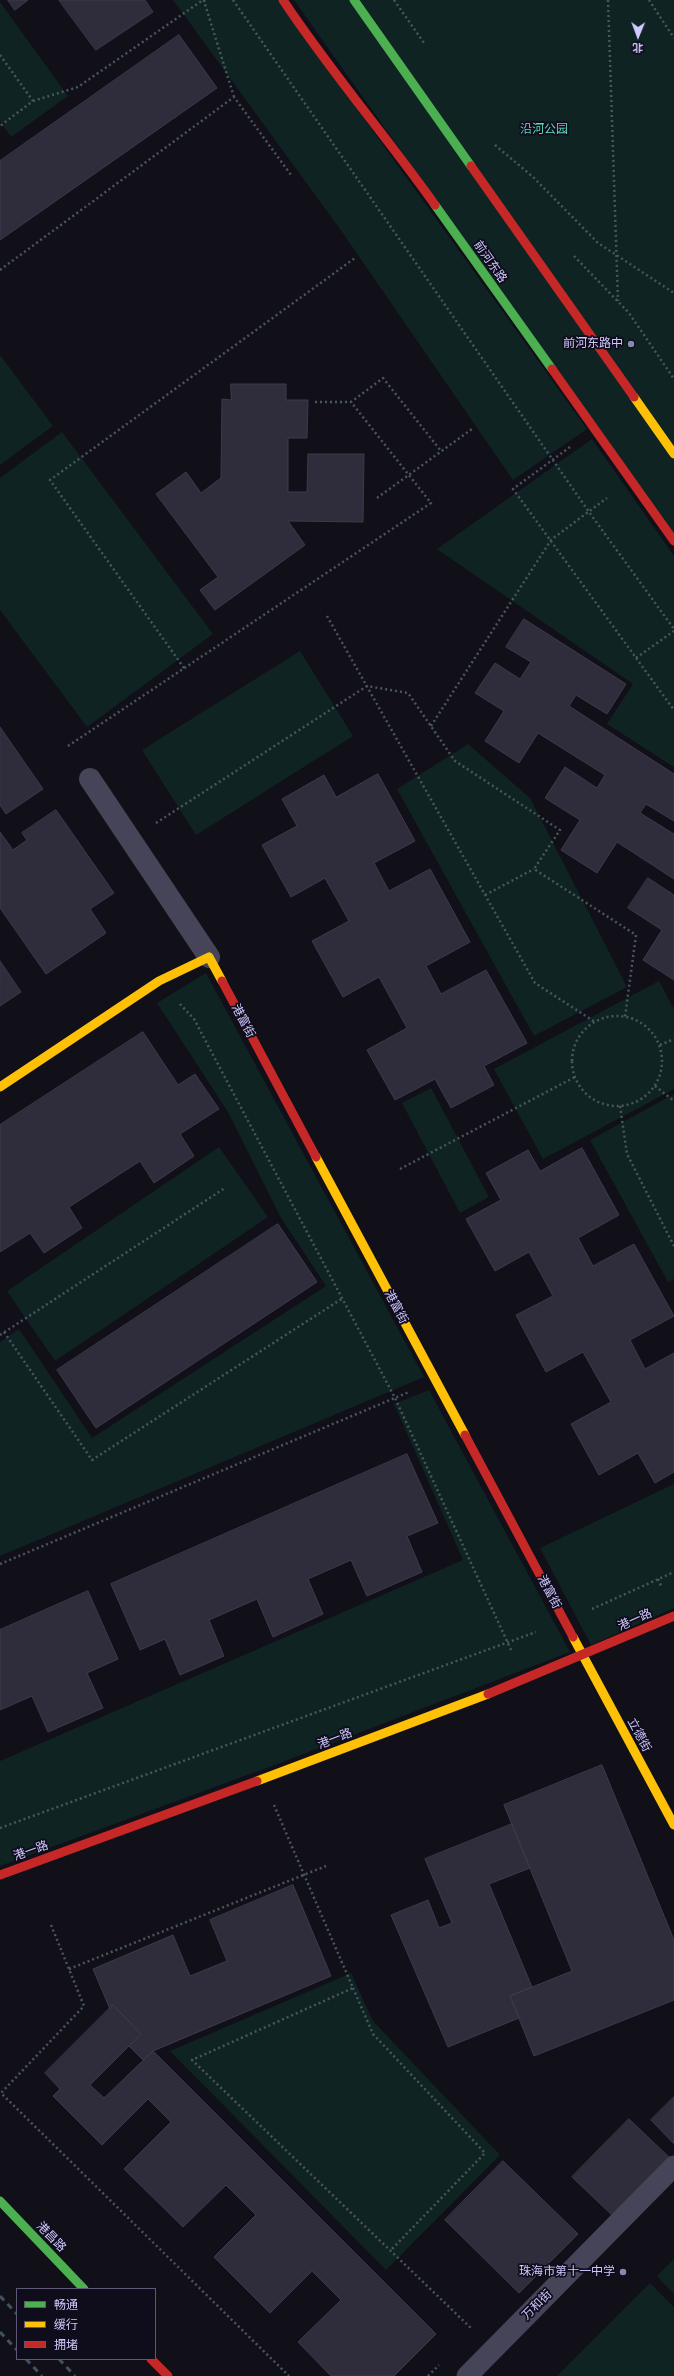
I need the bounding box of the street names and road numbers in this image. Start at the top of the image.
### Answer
street label: 前河东路 [470,238,510,286]
street label: 港富街 [228,1002,258,1040]
street label: 港富街 [381,1288,411,1326]
street label: 港富街 [534,1573,564,1611]
street label: 港一路 [616,1606,654,1634]
street label: 立德街 [624,1716,654,1754]
street label: 港一路 [316,1726,354,1752]
street label: 港一路 [12,1838,50,1864]
street label: 港昌路 [33,2219,69,2255]
street label: 万和街 [519,2287,555,2323]

